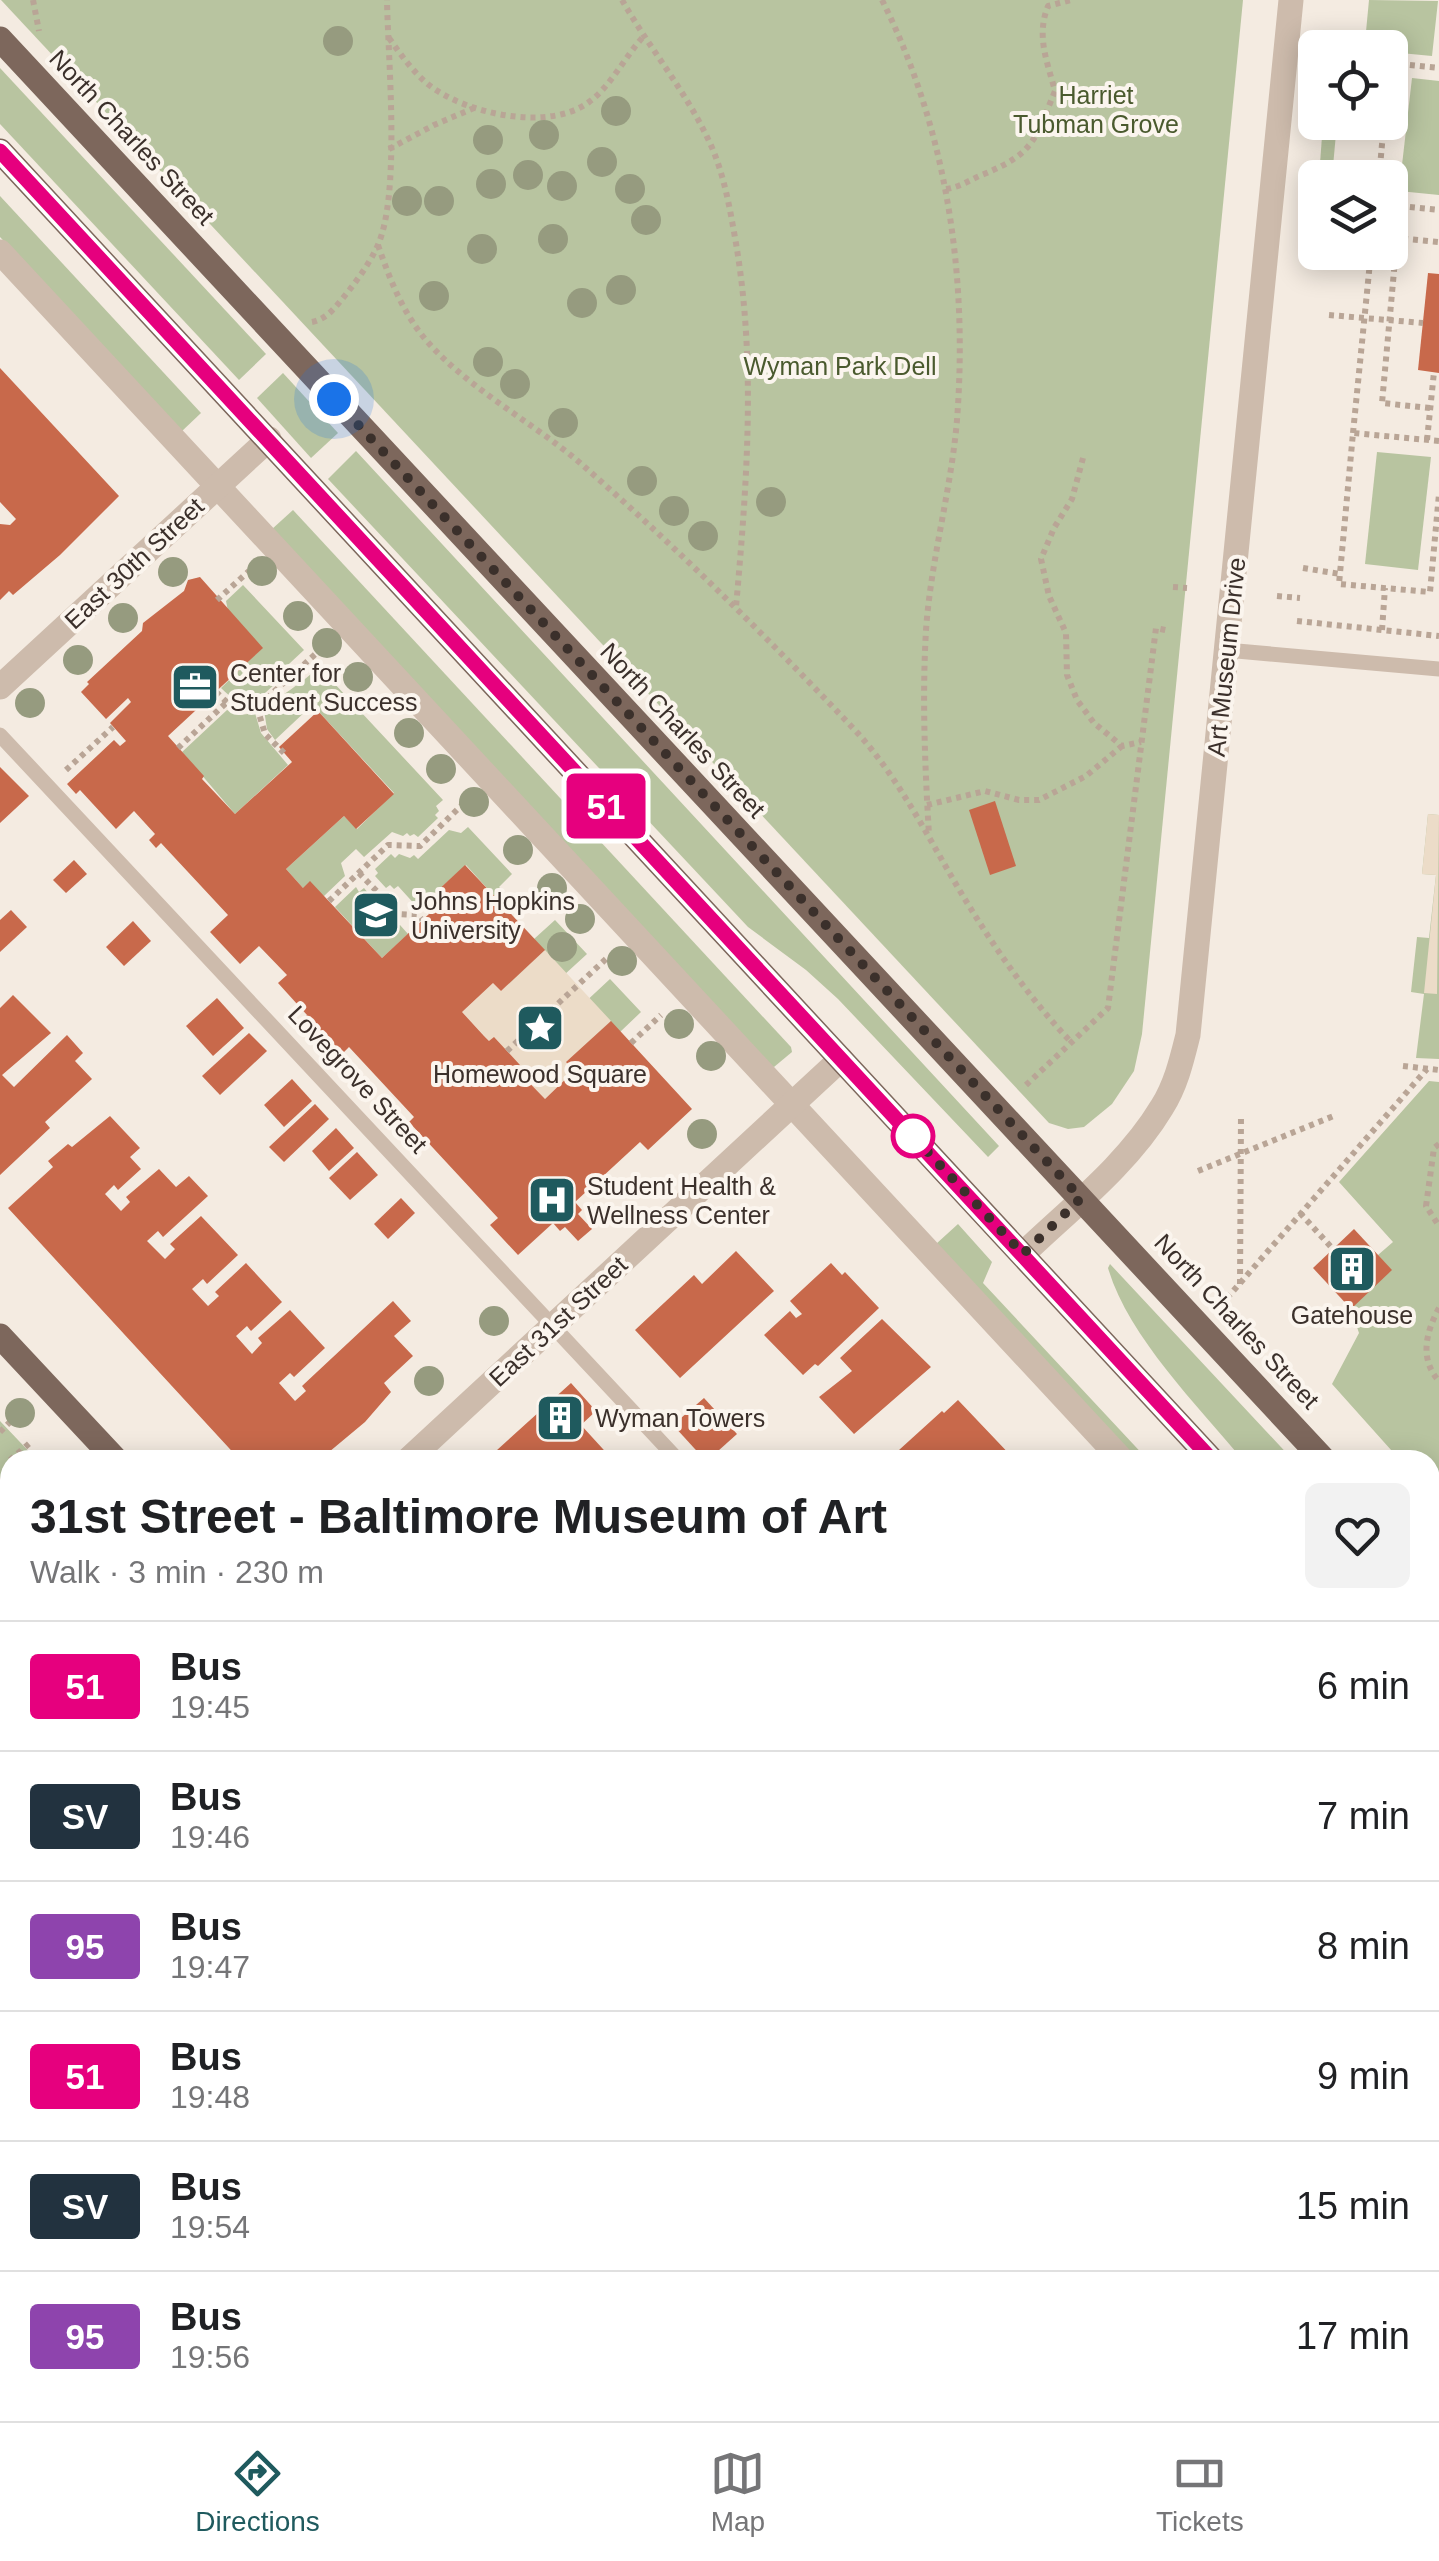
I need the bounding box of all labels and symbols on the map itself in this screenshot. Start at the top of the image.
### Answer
street label: North Charles Street [44,44,220,230]
park label: Harriet Tubman Grove [1013,81,1179,138]
park label: Wyman Park Dell [744,352,936,380]
your location [309,374,359,424]
street label: East 30th Street [59,492,209,634]
street label: Art Museum Drive [1202,556,1250,758]
street label: North Charles Street [595,637,771,823]
place label: Center for Student Success [230,659,418,716]
office icon: Center for Student Success [169,661,221,713]
line badge: 51 [561,774,651,838]
place label: Johns Hopkins University [411,887,575,944]
school or university icon: Johns Hopkins University [350,889,402,941]
street label: Lovegrove Street [283,1000,433,1158]
place icon: Homewood Square [514,1002,566,1054]
place label: Homewood Square [433,1060,647,1088]
unlabelled marker [892,1115,934,1157]
place label: Student Health & Wellness Center [587,1172,776,1229]
hospital icon: Student Health & Wellness Center [526,1174,578,1226]
street label: North Charles Street [1149,1228,1325,1414]
building icon: Gatehouse [1326,1243,1378,1295]
street label: East 31st Street [483,1250,633,1392]
place label: Gatehouse [1291,1301,1413,1329]
building icon: Wyman Towers [534,1392,586,1444]
place label: Wyman Towers [595,1404,765,1432]

